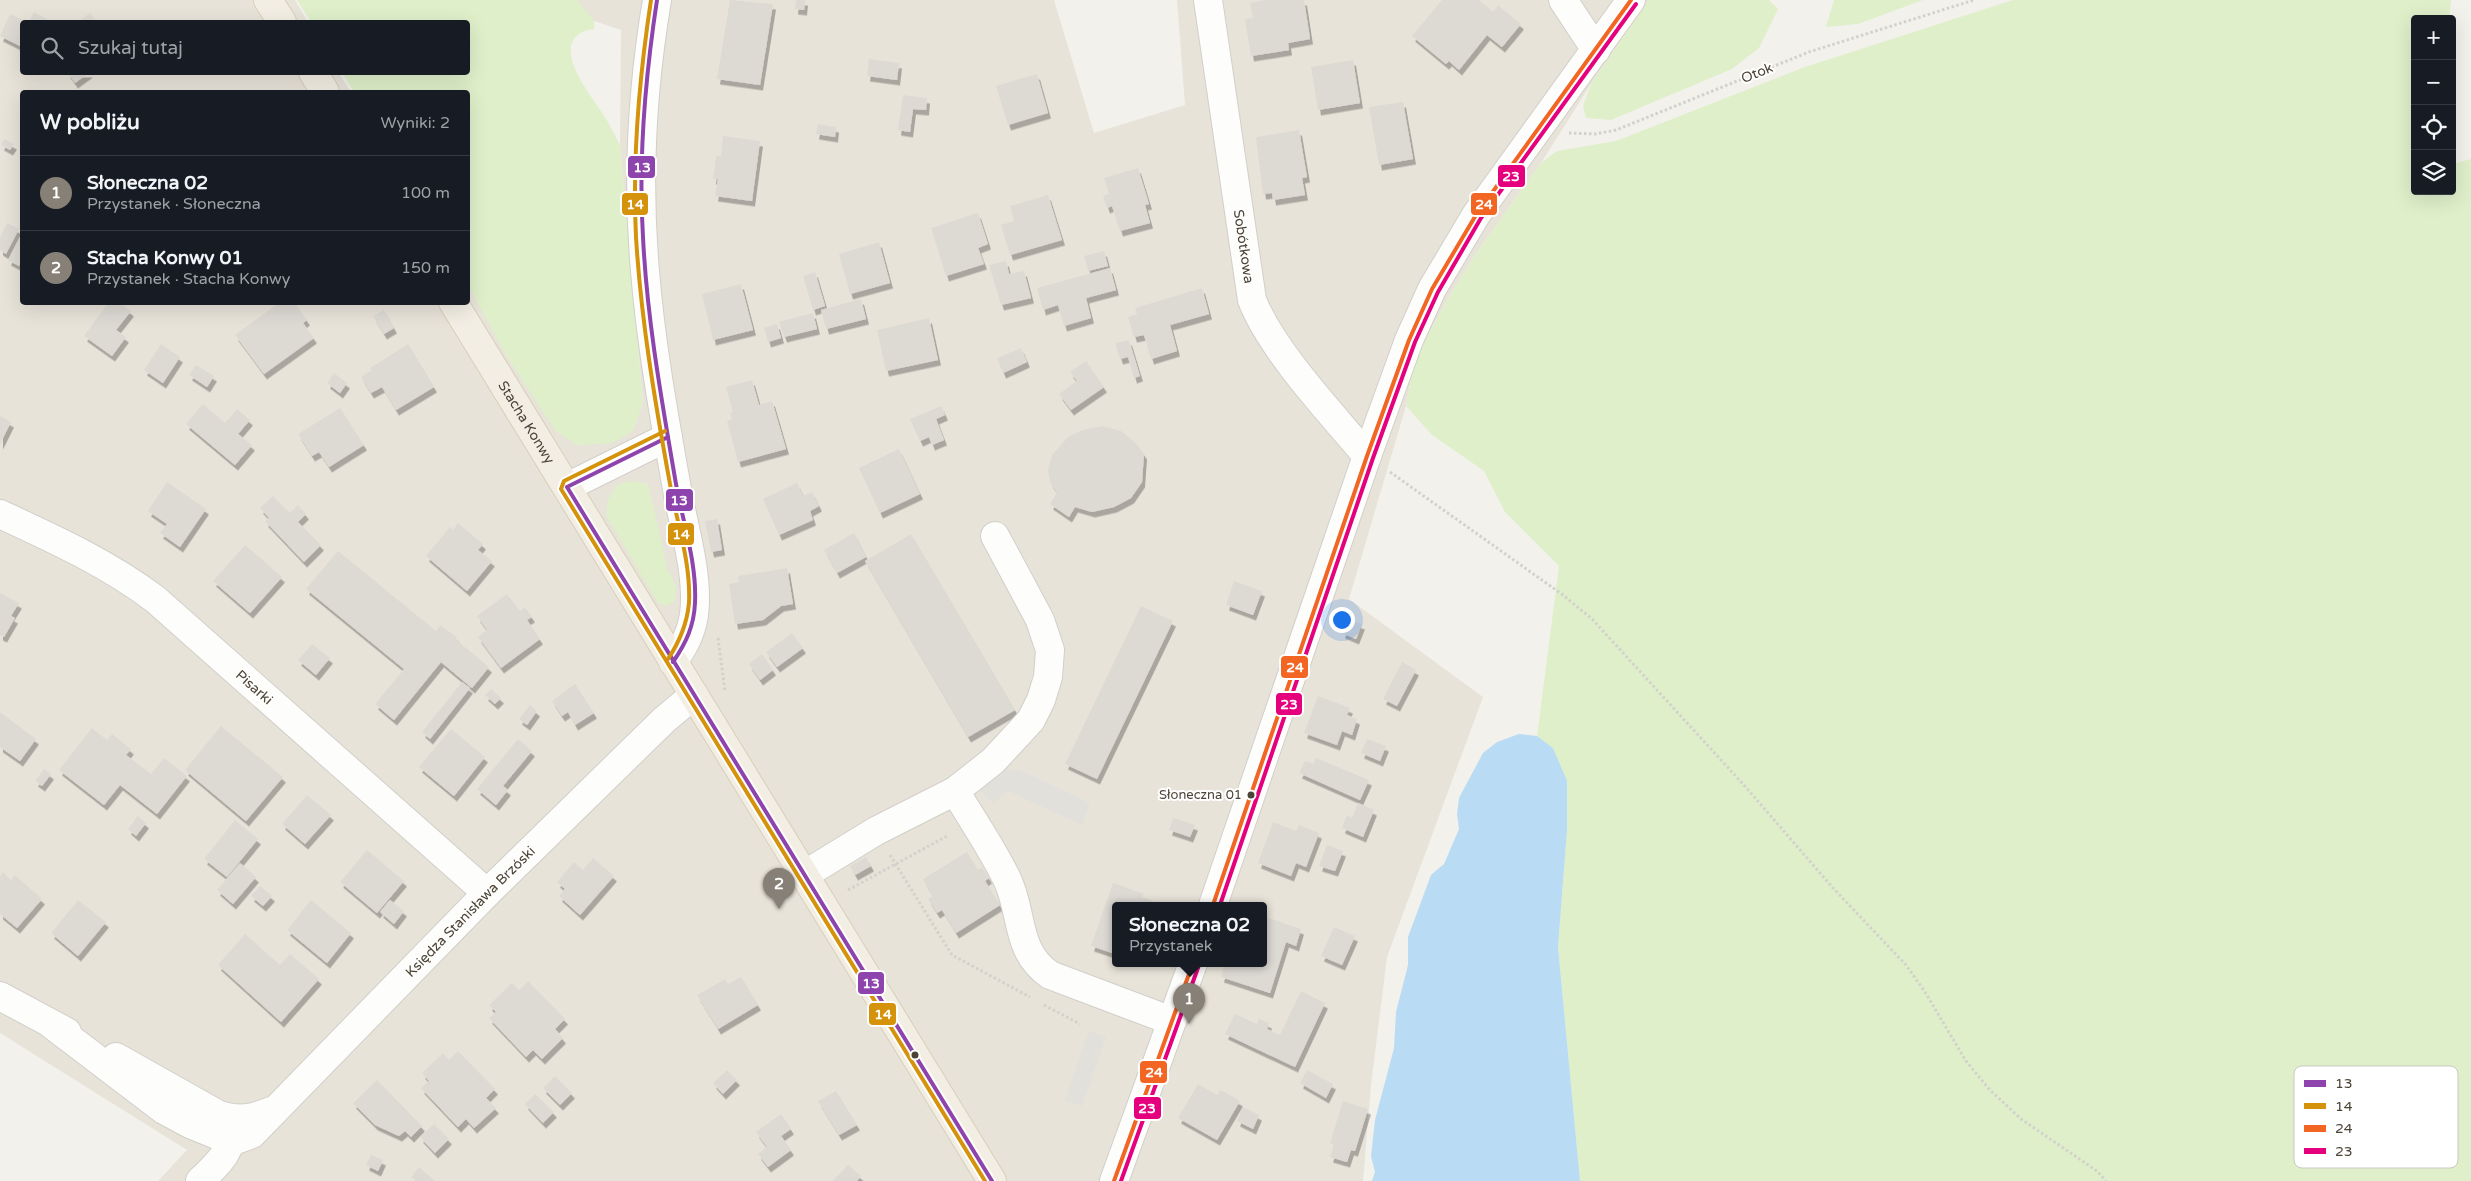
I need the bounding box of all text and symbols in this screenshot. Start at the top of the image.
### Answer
map controls [2411,15,2456,195]
button: + [2411,15,2456,60]
search box [20,20,470,75]
icon: search [38,34,66,62]
text: Szukaj tutaj [78,37,183,59]
street label: Otok [1739,59,1776,87]
button: − [2411,60,2456,105]
button: locate [2411,105,2456,150]
text: W pobliżu [40,110,140,135]
text: Wyniki: 2 [381,113,450,133]
button: layers [2411,150,2456,195]
line badge: 13 [627,155,656,179]
text: 13 [633,159,651,176]
line badge: 23 [1497,164,1526,188]
text: 23 [1502,168,1520,185]
text: Słoneczna 02 [87,172,208,194]
text: 1 [51,183,61,203]
text: 100 m [401,183,450,203]
line badge: 14 [621,192,649,216]
line badge: 24 [1470,192,1498,216]
text: Przystanek · Słoneczna [87,194,261,214]
text: 14 [626,196,644,213]
text: 24 [1475,196,1493,213]
street label: Sobótkowa [1230,208,1258,285]
text: Stacha Konwy 01 [87,247,243,269]
text: 2 [51,258,61,278]
text: 150 m [401,258,450,278]
text: Przystanek · Stacha Konwy [87,269,290,289]
street label: Stacha Konwy [495,378,559,467]
line badge: 13 [665,488,694,512]
text: 13 [670,492,688,509]
line badge: 14 [667,522,695,546]
text: 14 [672,526,690,543]
your location [1329,607,1355,633]
line badge: 24 [1280,655,1309,679]
text: 24 [1286,659,1304,676]
street label: Pisarki [232,666,277,708]
line badge: 23 [1275,692,1303,716]
text: 23 [1280,696,1298,713]
place label: Słoneczna 01 [1159,787,1242,803]
marker: Słoneczna 01 [1246,790,1256,800]
street label: Księdza Stanisława Brzóski [401,842,539,980]
pin: 2 [763,868,795,909]
popup [1112,902,1267,967]
text: Słoneczna 02 [1129,914,1250,936]
text: Przystanek [1129,936,1212,956]
line badge: 13 [857,971,885,995]
text: 13 [862,975,880,992]
pin: 1 [1173,983,1205,1024]
line badge: 14 [868,1002,897,1026]
text: 14 [874,1006,892,1023]
unlabelled marker [910,1050,920,1060]
line badge: 24 [1139,1060,1168,1084]
text: 24 [1145,1064,1163,1081]
legend [2294,1066,2458,1168]
text: 13 [2335,1075,2353,1092]
line badge: 23 [1133,1096,1162,1120]
text: 14 [2335,1098,2353,1115]
text: 23 [1138,1100,1156,1117]
text: 24 [2335,1120,2353,1137]
text: 23 [2335,1143,2353,1160]

